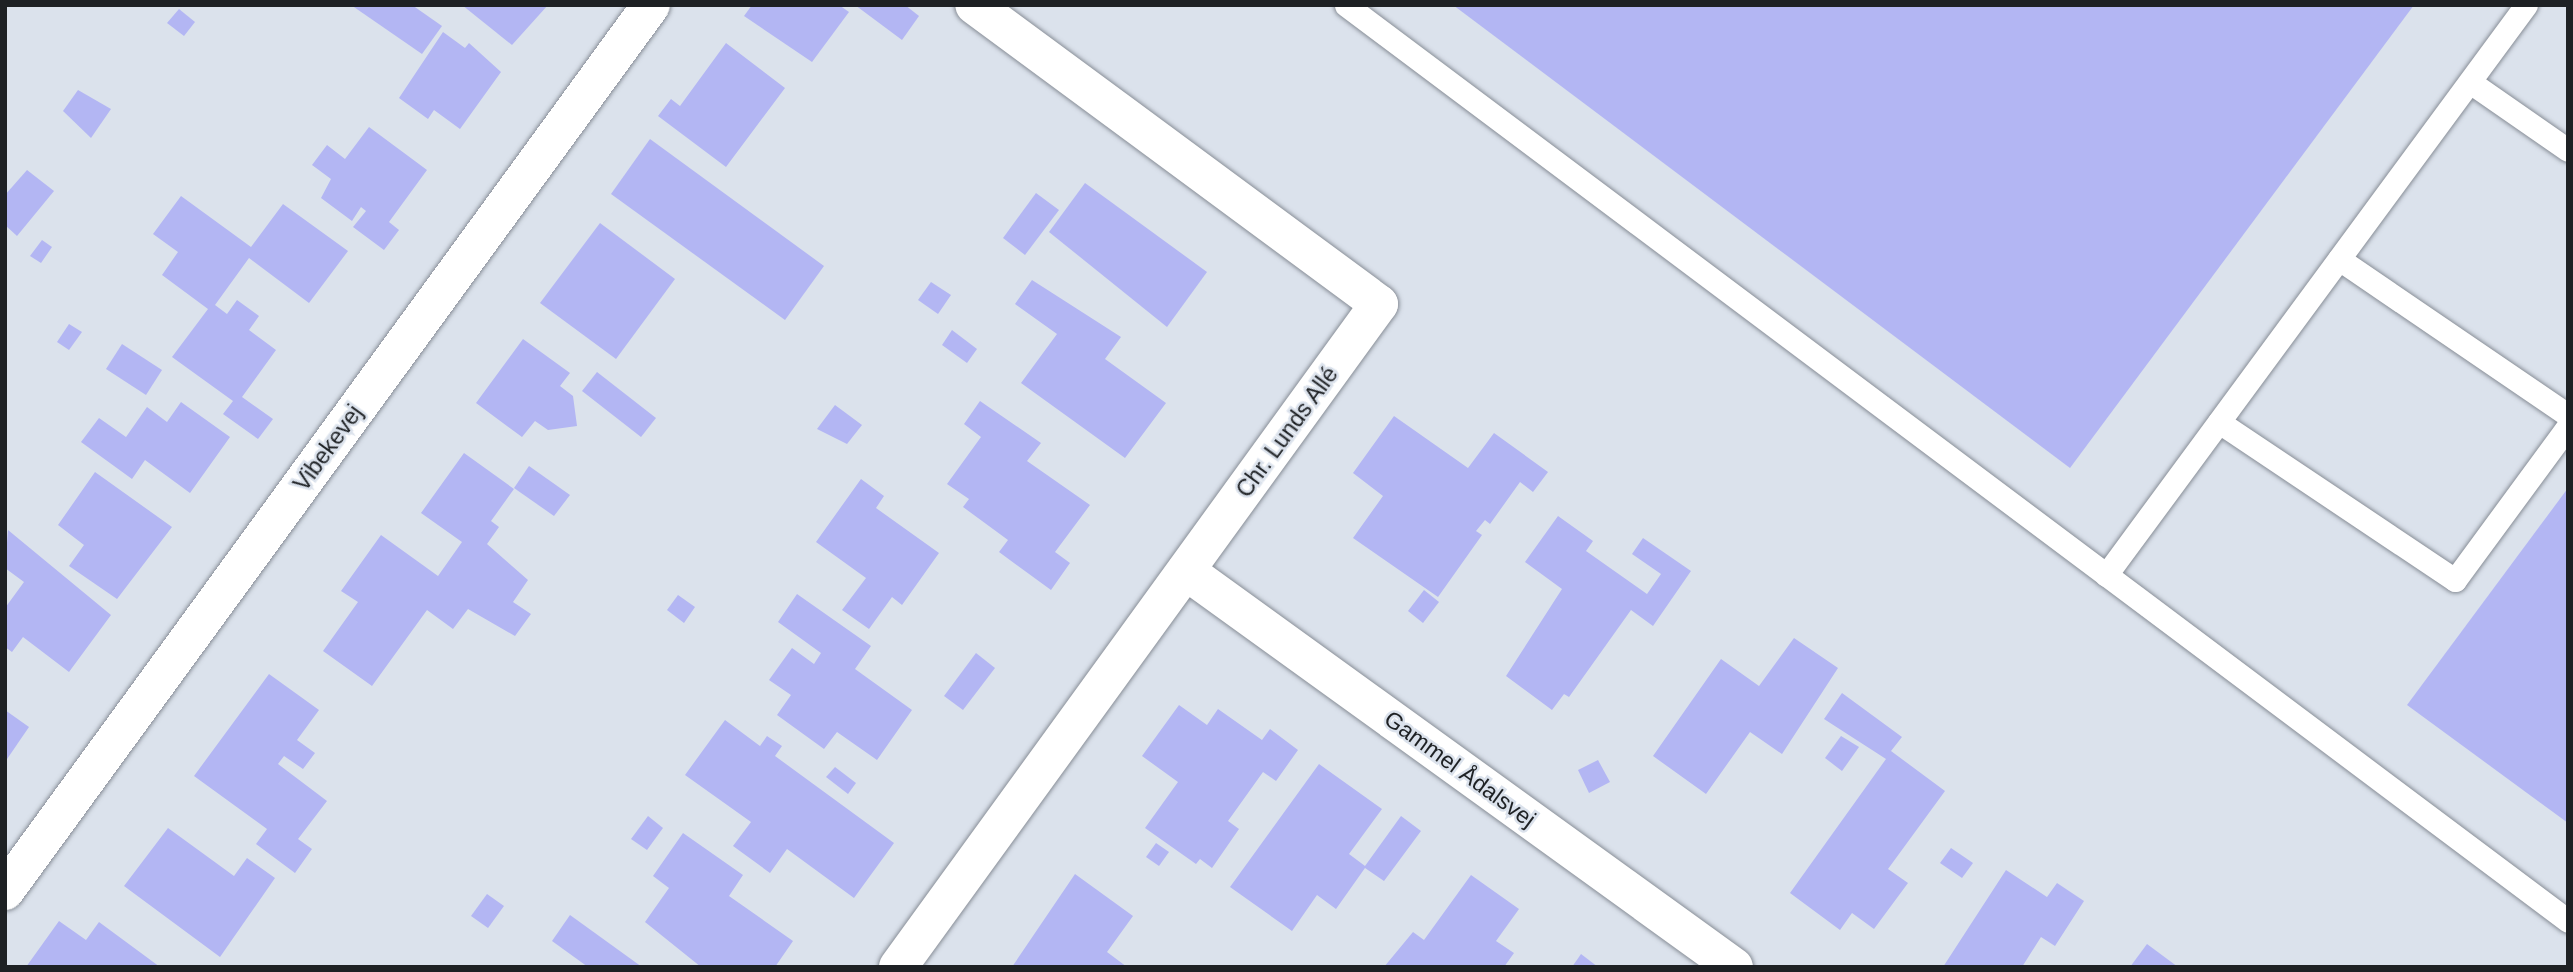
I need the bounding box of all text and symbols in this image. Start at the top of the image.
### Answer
street label: Chr. Lunds Allé [1230,361,1344,503]
street label: Vibekevej [288,400,368,496]
street label: Gammel Ådalsvej [1379,705,1541,833]

